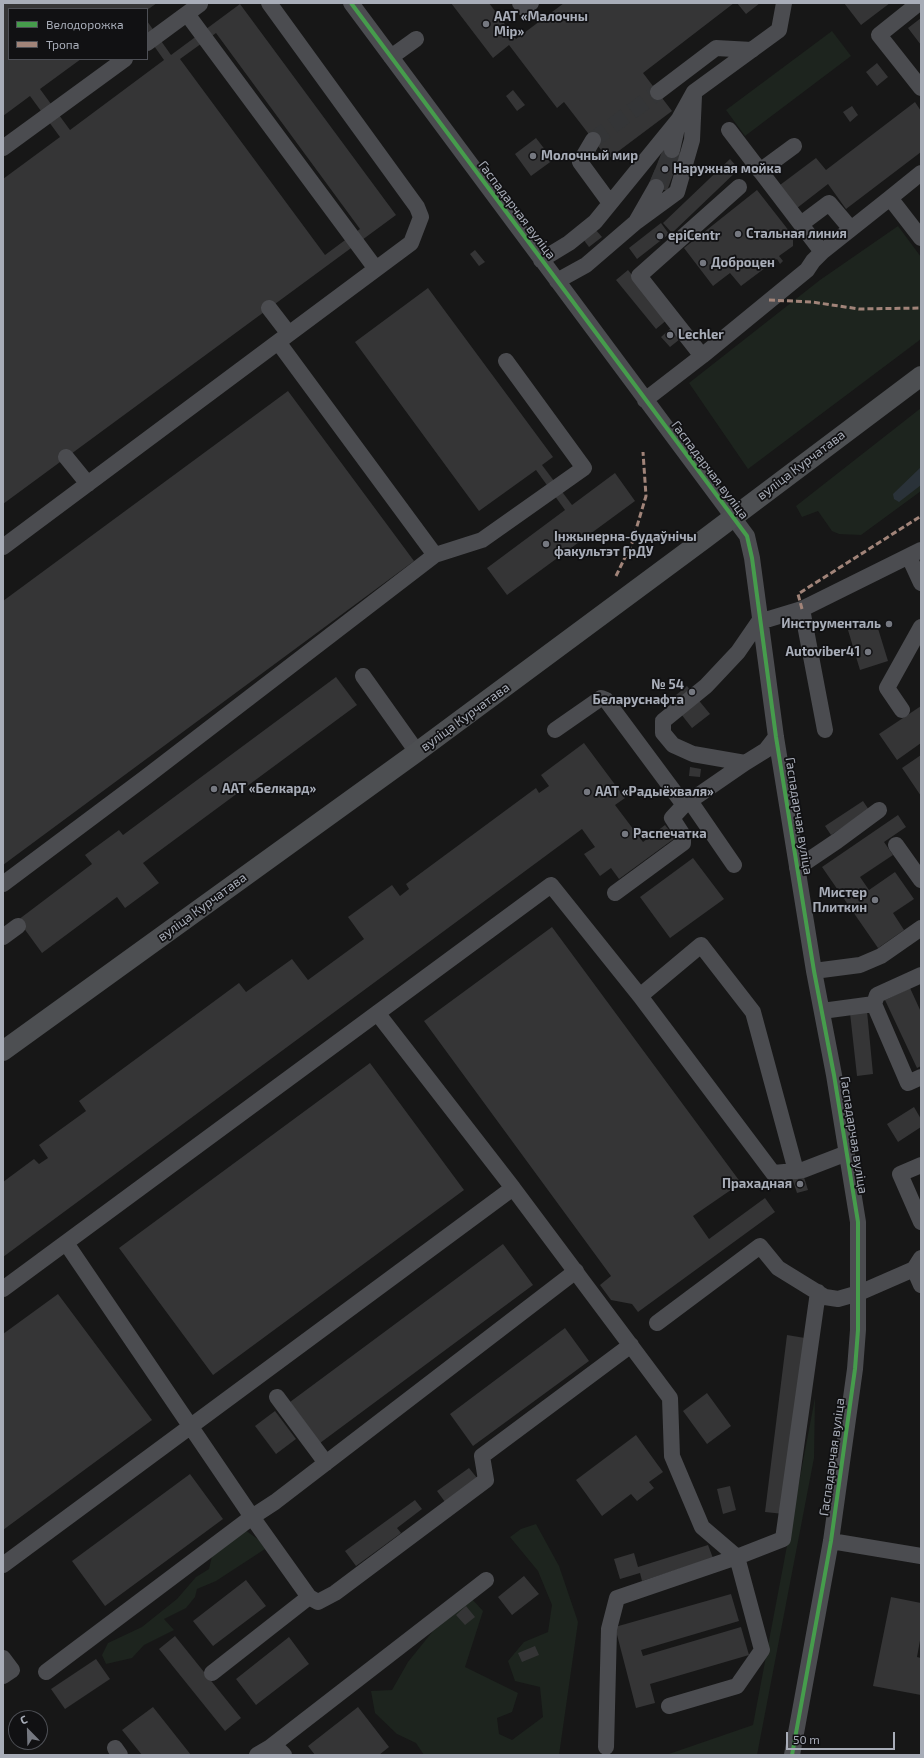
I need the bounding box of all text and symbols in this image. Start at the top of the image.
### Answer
legend [8,8,148,60]
place label: ААТ «Малочны Мір» [494,9,588,40]
text: Велодорожка [46,17,124,31]
marker: ААТ «Малочны Мір» [481,19,491,29]
text: Тропа [46,37,79,51]
place label: Молочный мир [541,148,638,164]
marker: Молочный мир [528,151,538,161]
street label: Гаспадарчая вуліца [475,158,559,262]
place label: Наружная мойка [673,161,781,177]
marker: Наружная мойка [660,164,670,174]
place label: Стальная линия [746,226,847,242]
place label: epiCentr [668,228,720,244]
marker: Стальная линия [733,229,743,239]
marker: epiCentr [655,231,665,241]
place label: Доброцен [711,255,775,271]
marker: Доброцен [698,258,708,268]
place label: Lechler [678,327,724,343]
marker: Lechler [665,330,675,340]
street label: Гаспадарчая вуліца [668,418,752,522]
street label: вуліца Курчатава [754,427,848,503]
place label: Інжынерна-будаўнічы факультэт ГрДУ [554,529,697,560]
marker: Інжынерна-будаўнічы факультэт ГрДУ [541,539,551,549]
place label: Инструменталь [781,616,881,632]
marker: Инструменталь [884,619,894,629]
place label: Autoviber41 [785,644,860,660]
marker: Autoviber41 [863,647,873,657]
place label: № 54 Беларуснафта [593,677,684,708]
street label: вуліца Курчатава [417,680,513,754]
marker: № 54 Беларуснафта [687,687,697,697]
street label: Гаспадарчая вуліца [782,756,816,876]
place label: ААТ «Белкард» [222,781,316,797]
marker: ААТ «Белкард» [209,784,219,794]
place label: ААТ «Радыёхваля» [595,784,714,800]
marker: ААТ «Радыёхваля» [582,787,592,797]
place label: Распечатка [633,826,707,842]
marker: Распечатка [620,829,630,839]
street label: вуліца Курчатава [154,870,250,944]
place label: Мистер Плиткин [813,885,867,916]
marker: Мистер Плиткин [870,895,880,905]
street label: Гаспадарчая вуліца [837,1075,871,1195]
place label: Прахадная [722,1176,792,1192]
marker: Прахадная [795,1179,805,1189]
street label: Гаспадарчая вуліца [816,1397,848,1517]
north arrow [8,1710,48,1750]
text: С [18,1712,29,1727]
scale bar [788,1724,897,1750]
text: 50 m [793,1732,820,1746]

